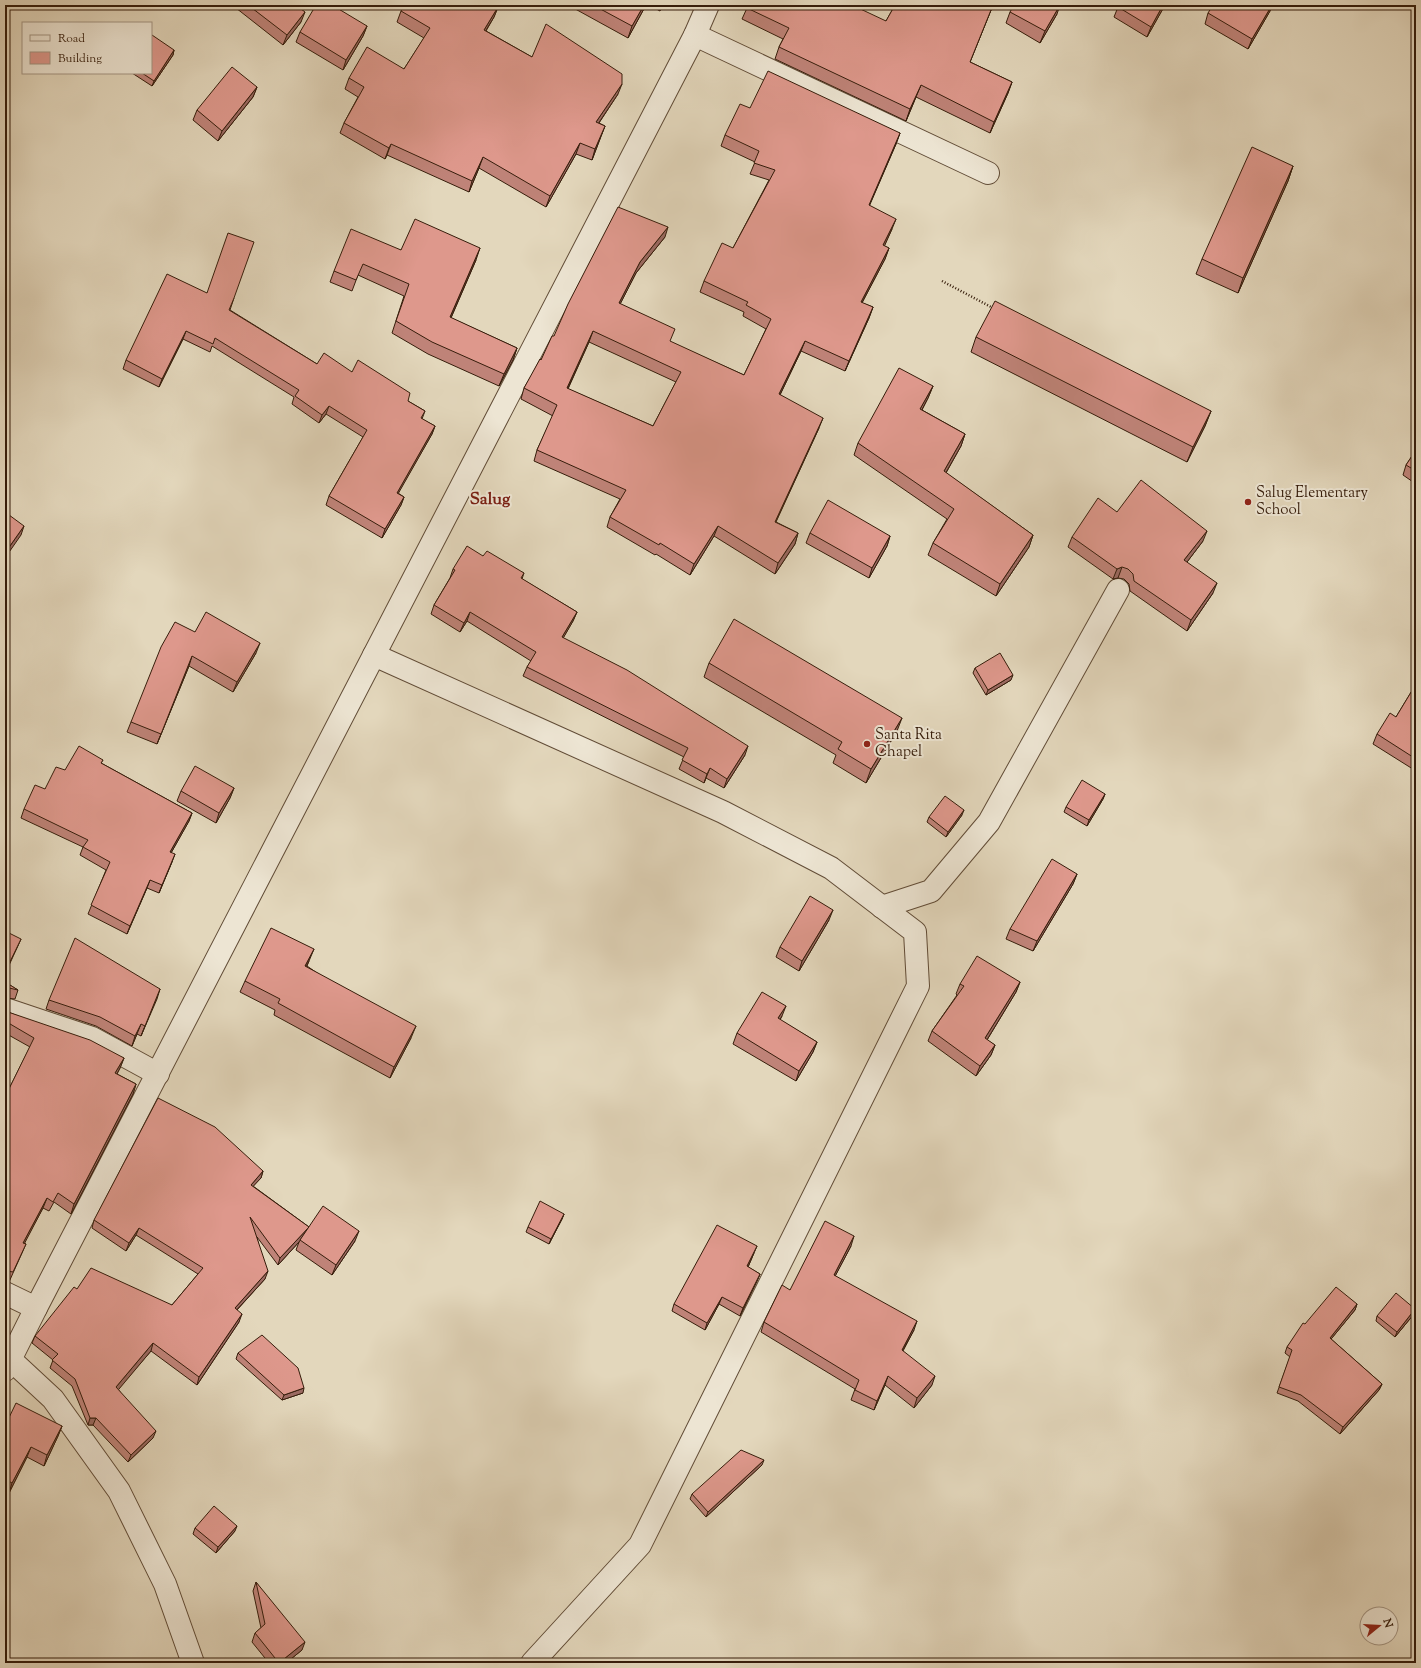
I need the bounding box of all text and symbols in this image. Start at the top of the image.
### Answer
legend [22,22,152,74]
text: Road [58,30,85,48]
text: Building [58,50,102,68]
place label: Salug Elementary School [1256,483,1369,521]
district label: Salug [470,488,511,512]
marker: Salug Elementary School [1243,497,1253,507]
place label: Santa Rita Chapel [875,725,942,763]
marker: Santa Rita Chapel [862,739,872,749]
north arrow [1359,1606,1399,1646]
text: N [1378,1616,1397,1630]

